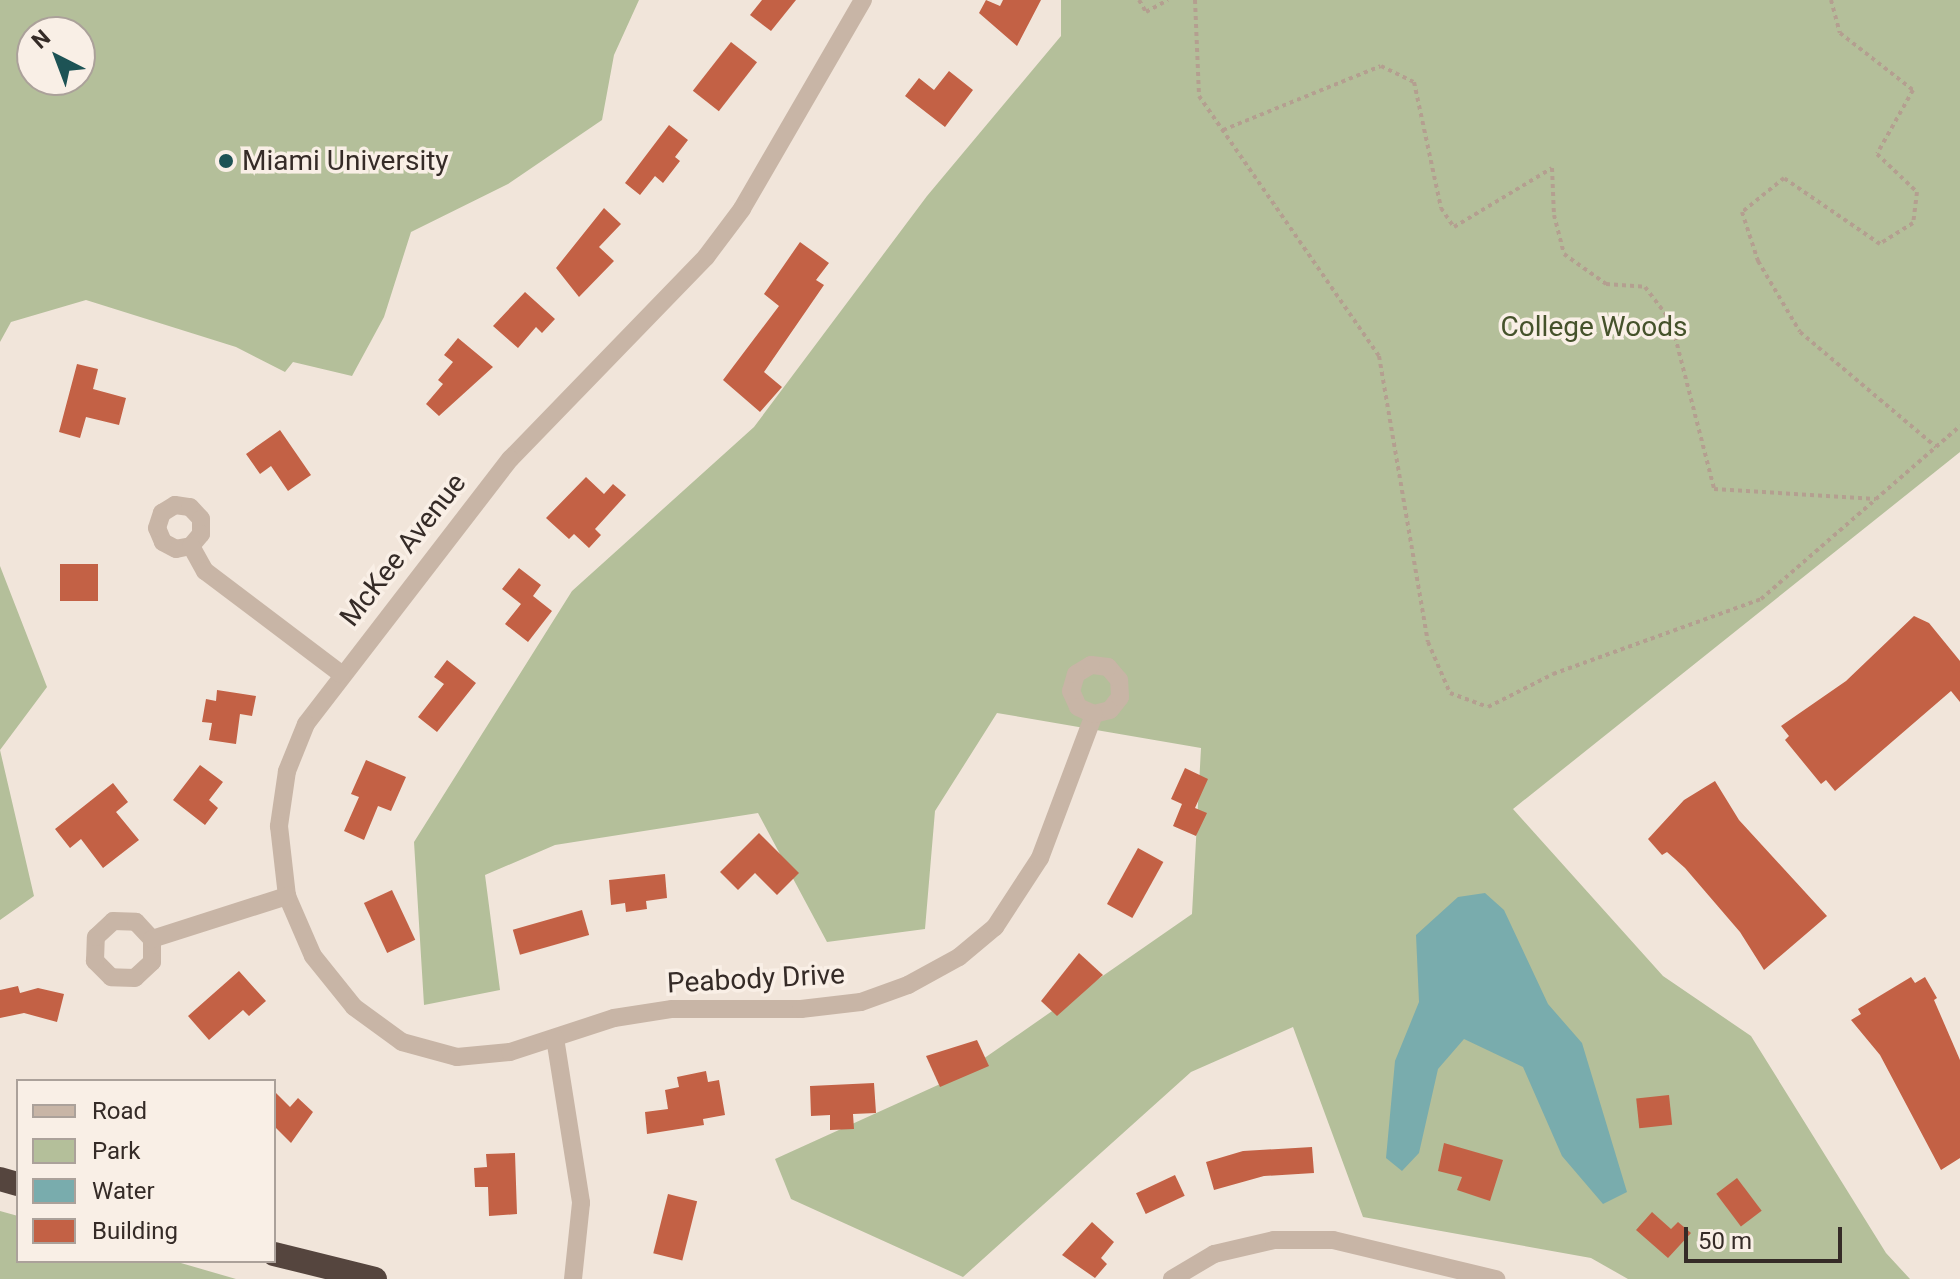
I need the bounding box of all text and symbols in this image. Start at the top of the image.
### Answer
north arrow [16,16,96,96]
text: N [27,25,55,54]
place label: Miami University [242,144,449,178]
marker: Miami University [217,152,235,170]
park label: College Woods [1501,310,1687,344]
street label: McKee Avenue [333,467,473,633]
street label: Peabody Drive [666,958,846,1000]
legend [16,1079,276,1263]
text: Road [92,1097,147,1125]
text: Park [92,1137,140,1165]
text: Water [92,1177,155,1205]
scale bar [1688,1211,1846,1261]
text: Building [92,1217,178,1245]
text: 50 m [1698,1227,1752,1255]

